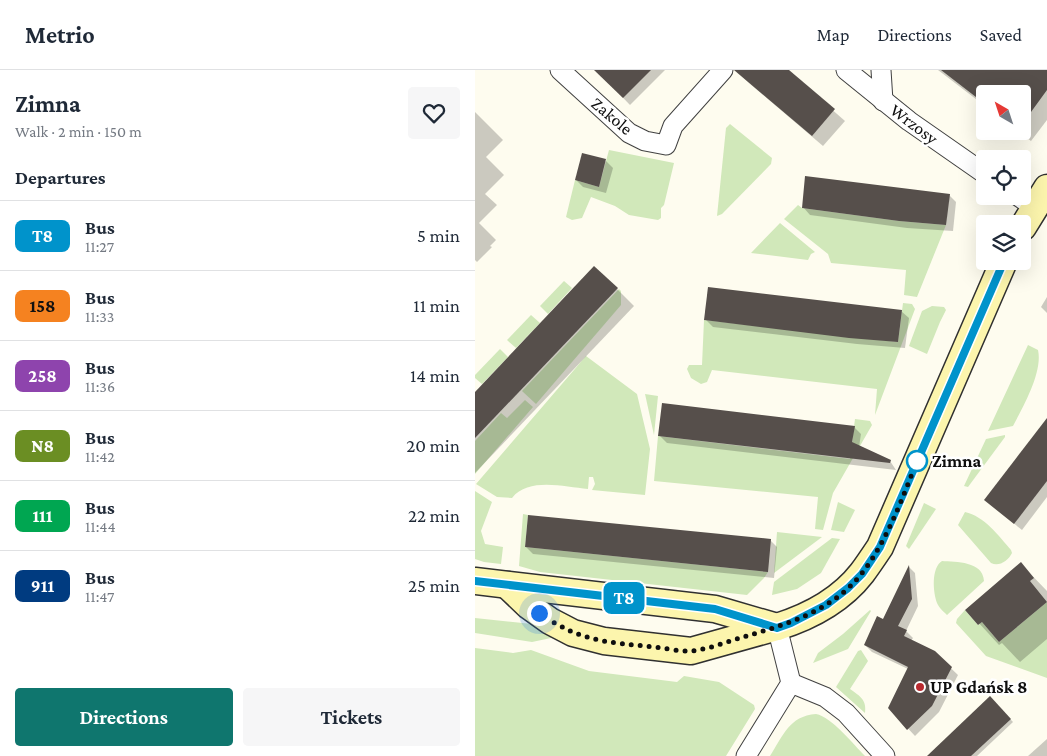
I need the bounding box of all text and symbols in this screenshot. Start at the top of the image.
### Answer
text: Metrio [25,21,95,48]
text: Map [817,25,849,45]
text: Directions [877,25,952,45]
text: Saved [980,25,1022,45]
north arrow [976,85,1031,140]
map controls [976,85,1031,270]
button: heart [408,87,460,139]
text: Zimna [15,90,81,117]
street label: Zakole [587,93,637,139]
street label: Wrzosy [886,100,942,149]
text: Walk · 2 min · 150 m [15,123,142,140]
button: locate [976,150,1031,205]
text: Departures [15,167,106,188]
button: layers [976,215,1031,270]
text: Bus [85,217,115,238]
text: 5 min [417,225,460,246]
text: T8 [32,226,53,246]
text: 11:27 [85,238,114,255]
text: Bus [85,287,115,308]
text: 11 min [413,295,460,316]
text: 158 [29,296,56,316]
text: 11:33 [85,308,114,325]
text: Bus [85,357,115,378]
text: 14 min [410,365,460,386]
text: 258 [28,366,57,386]
text: 11:36 [85,378,115,395]
text: Bus [85,427,115,448]
text: 20 min [406,435,460,456]
text: N8 [31,436,54,456]
text: 11:42 [85,448,115,465]
marker: Zimna [906,450,928,472]
place label: Zimna [932,451,982,471]
text: Bus [85,497,115,518]
text: 22 min [408,505,460,526]
text: 111 [32,506,53,526]
text: 11:44 [85,518,116,535]
text: Bus [85,567,115,588]
text: 25 min [408,575,460,596]
text: 911 [31,576,54,596]
line badge: T8 [601,582,647,614]
text: 11:47 [85,588,114,605]
text: T8 [614,588,634,608]
your location [527,601,552,626]
place label: UP Gdańsk 8 [930,677,1027,697]
marker: UP Gdańsk 8 [914,681,926,693]
button: Directions [15,688,233,746]
button: Tickets [243,688,460,746]

